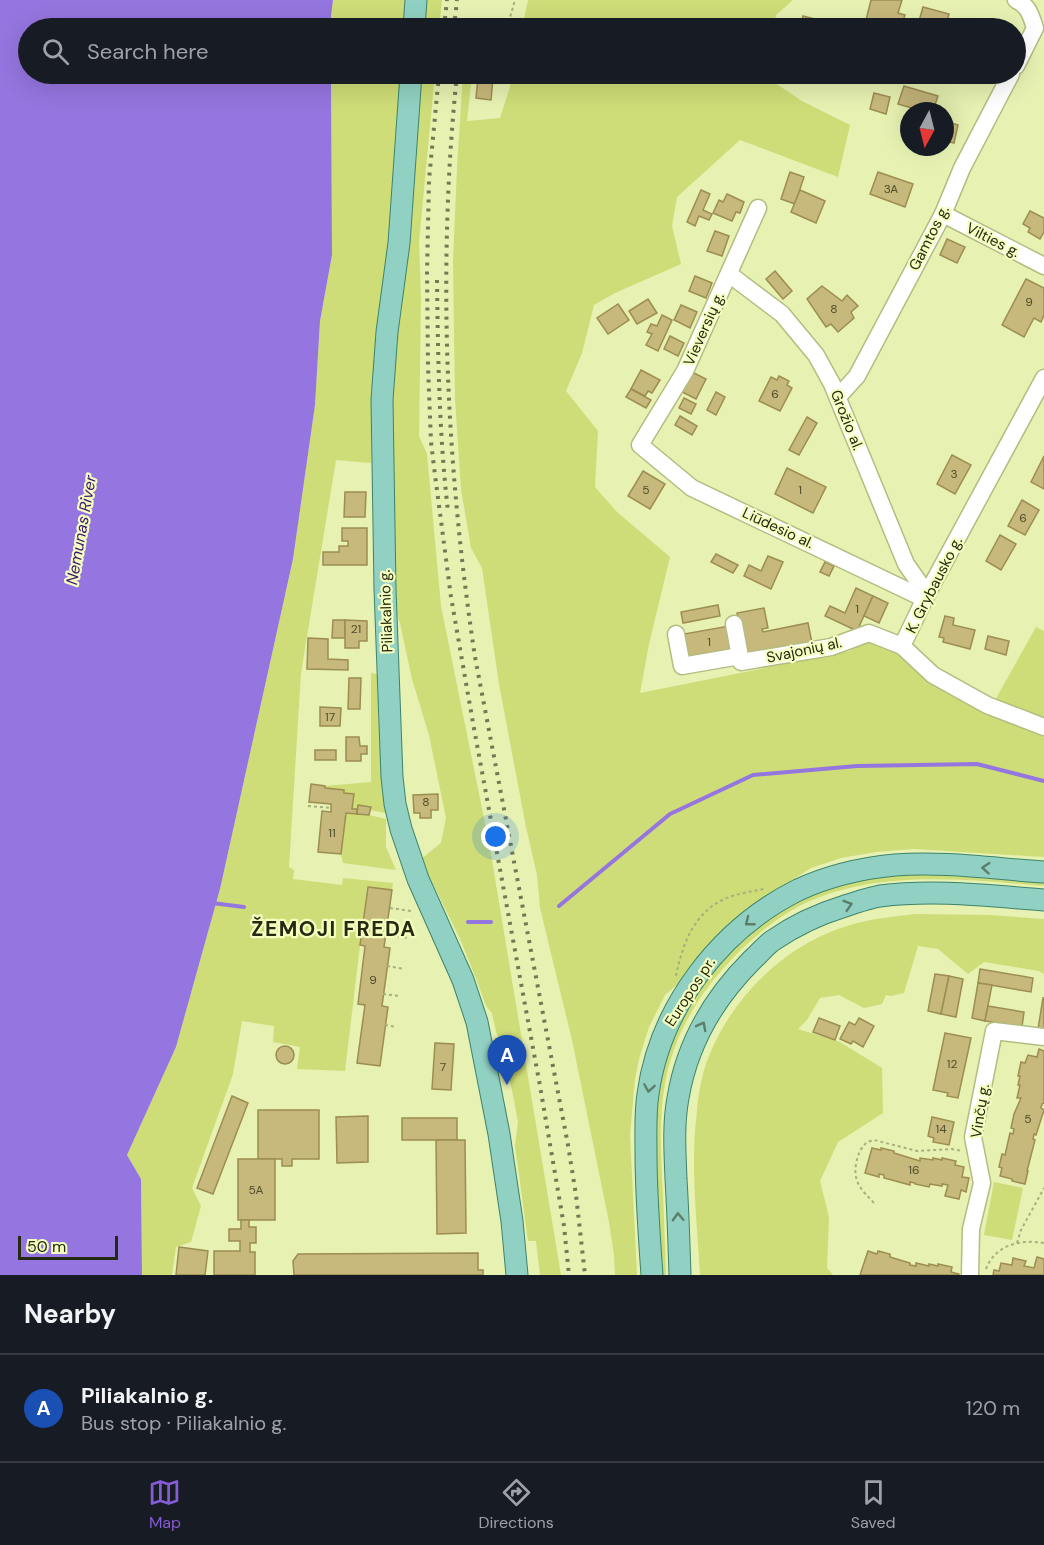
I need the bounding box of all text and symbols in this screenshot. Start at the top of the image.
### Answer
search box [18,18,1026,84]
icon: search [39,35,72,68]
text: Search here [87,37,208,66]
north arrow [900,102,954,156]
house number: 3A [884,181,898,197]
street label: Gamtos g. [904,202,954,274]
street label: Vilties g. [963,218,1023,262]
street label: Vieversių g. [679,289,729,369]
house number: 9 [1025,294,1033,310]
house number: 8 [830,301,838,317]
house number: 6 [771,386,779,402]
street label: Grožio al. [826,387,868,453]
house number: 3 [950,466,958,482]
water label: Nemunas River [61,473,101,586]
house number: 5 [642,482,650,498]
house number: 1 [798,482,802,498]
street label: Liūdesio al. [739,503,817,553]
house number: 6 [1019,510,1027,526]
street label: K. Grybausko g. [901,533,967,637]
street label: Piliakalnio g. [375,569,397,653]
house number: 1 [855,601,859,617]
house number: 21 [351,621,361,637]
street label: Svajonių al. [765,632,843,668]
house number: 1 [707,634,711,650]
house number: 17 [325,709,335,725]
house number: 8 [422,794,430,810]
your location [481,822,510,851]
house number: 11 [328,825,336,841]
one-way arrow [981,862,990,875]
one-way arrow [842,900,852,912]
one-way arrow [745,914,756,925]
district label: ŽEMOJI FREDA [251,915,417,943]
street label: Europos pr. [660,954,720,1030]
house number: 9 [369,972,377,988]
one-way arrow [695,1022,706,1032]
pin: A [488,1036,526,1085]
house number: 12 [947,1056,957,1072]
house number: 7 [440,1059,446,1075]
one-way arrow [643,1082,656,1092]
street label: Vinčų g. [966,1082,994,1140]
house number: 5 [1024,1111,1032,1127]
house number: 14 [935,1121,947,1137]
house number: 16 [908,1162,920,1178]
house number: 5A [249,1182,263,1198]
one-way arrow [671,1212,684,1221]
scale bar [18,1233,118,1260]
text: 50 m [27,1236,66,1257]
text: Nearby [24,1297,116,1331]
text: Piliakalnio g. [81,1381,213,1410]
text: A [36,1395,51,1421]
text: 120 m [966,1395,1020,1421]
text: Bus stop · Piliakalnio g. [81,1410,286,1436]
tab: Map [148,1476,181,1533]
tab: Directions [478,1476,554,1533]
tab: Saved [851,1476,896,1533]

